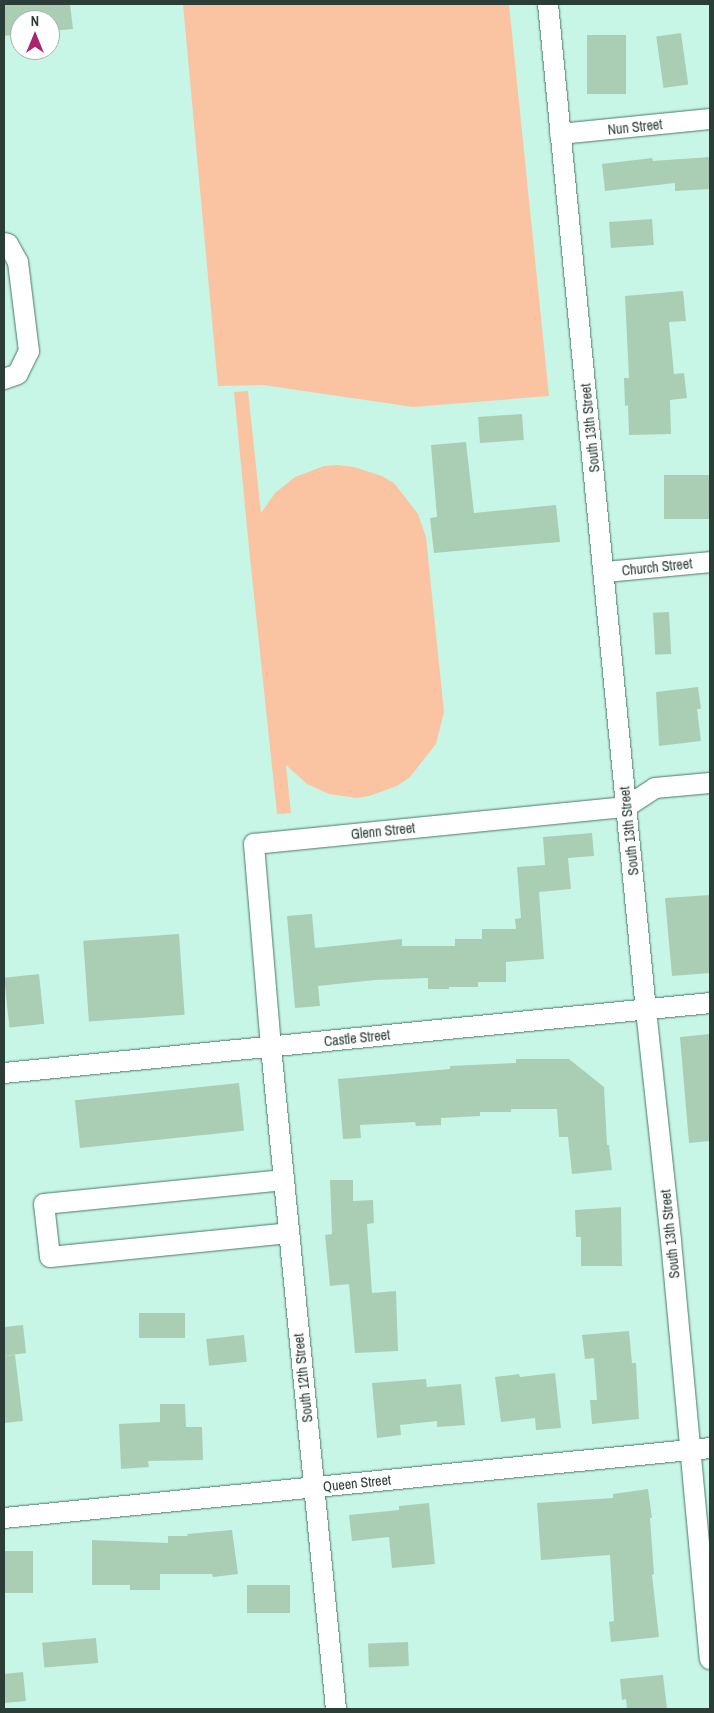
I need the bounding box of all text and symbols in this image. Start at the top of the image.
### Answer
north arrow [10,10,60,60]
text: N [31,12,39,30]
street label: Nun Street [607,116,663,138]
street label: South 13th Street [577,383,603,473]
street label: Church Street [621,555,693,579]
street label: South 13th Street [616,786,642,876]
street label: Glenn Street [350,819,416,843]
street label: Castle Street [323,1026,391,1050]
street label: South 13th Street [657,1189,683,1279]
street label: South 12th Street [290,1333,316,1423]
street label: Queen Street [322,1471,392,1495]

